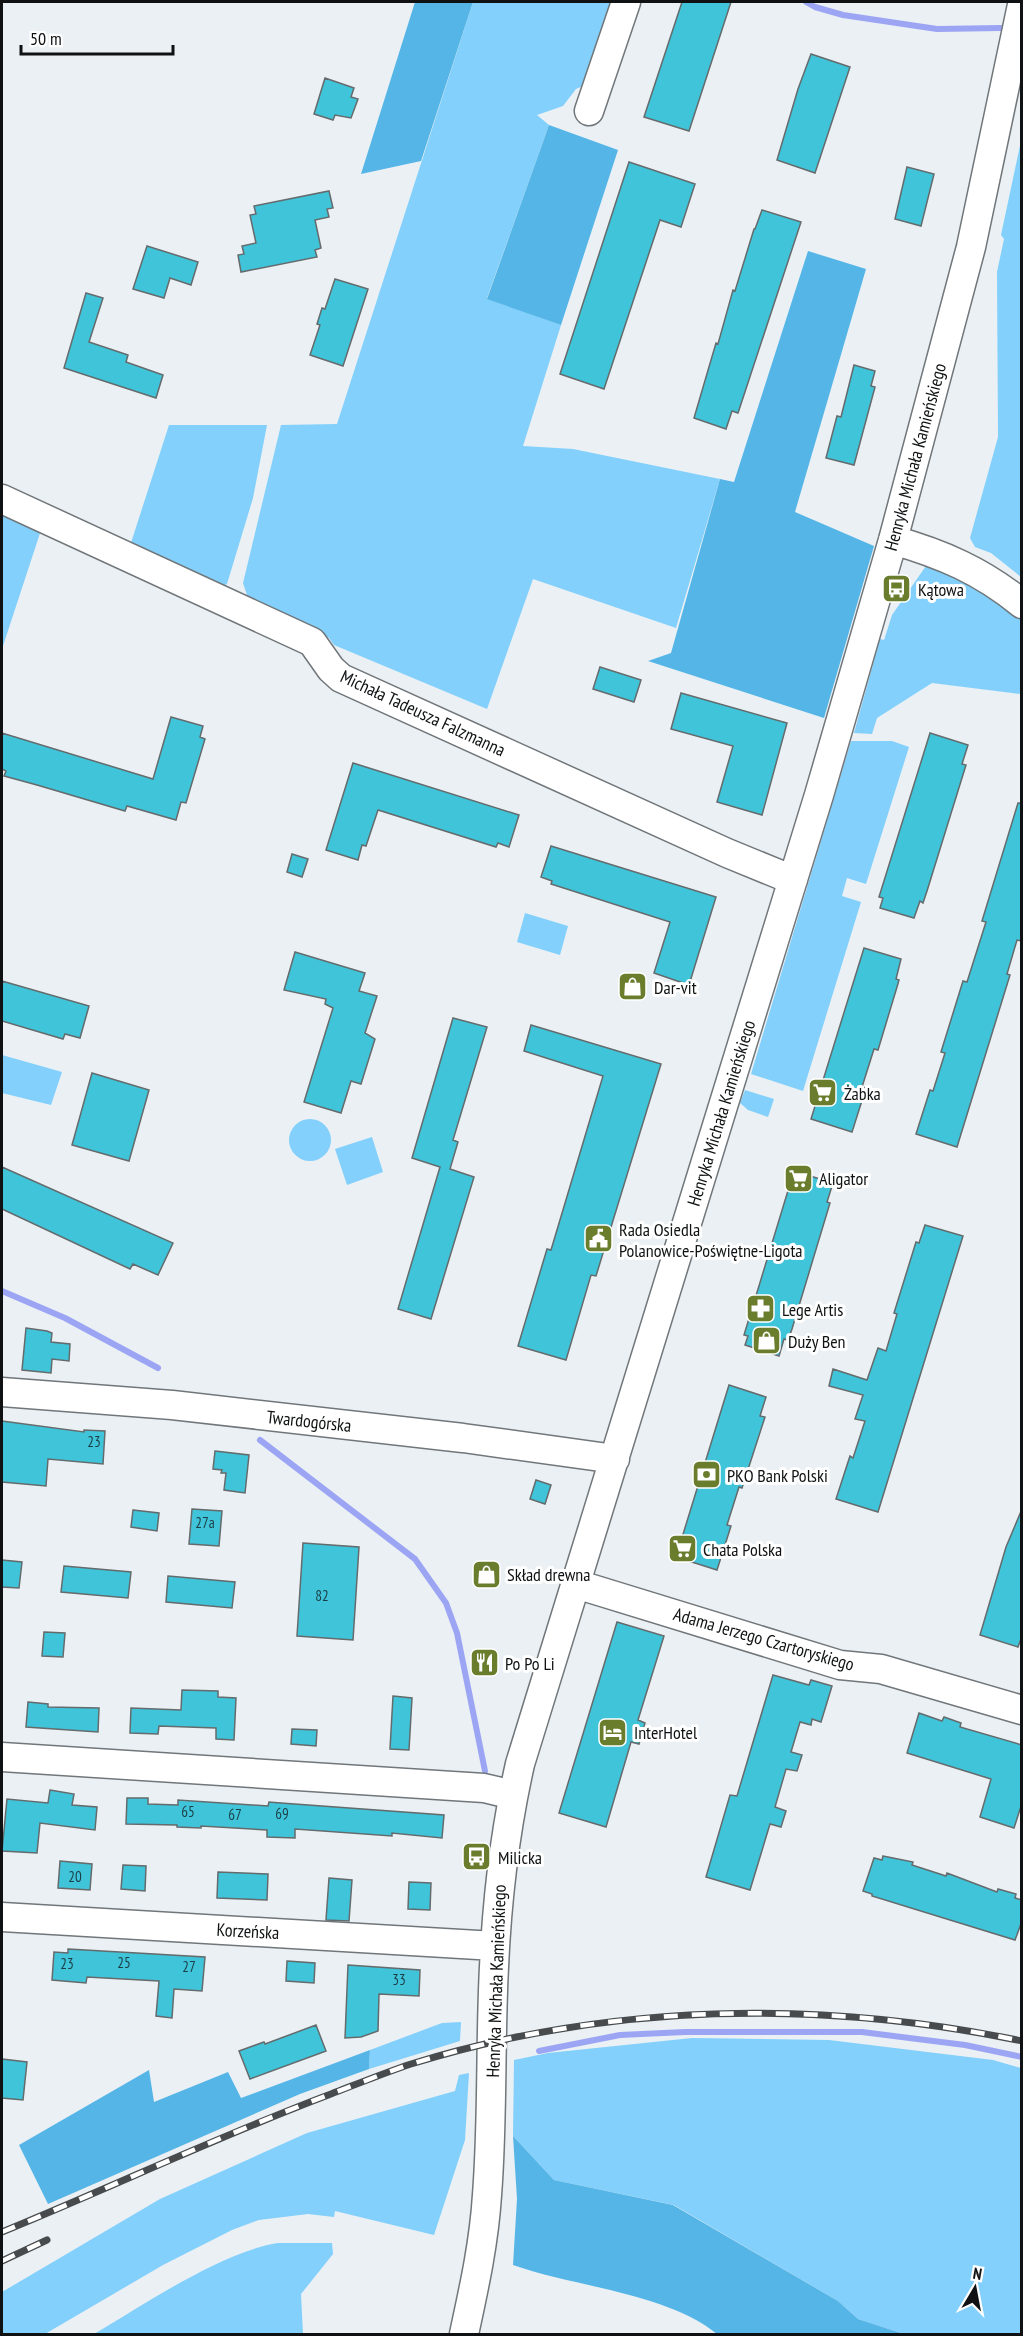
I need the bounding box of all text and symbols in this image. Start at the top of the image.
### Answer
scale bar [21,18,172,56]
text: 50 m [30,27,62,50]
street label: Henryka Michała Kamieńskiego [879,360,951,553]
bus stop icon: Kątowa [881,573,913,605]
place label: Kątowa [918,578,964,601]
street label: Michała Tadeusza Falzmanna [337,665,509,761]
shop icon: Dar-vit [617,971,649,1003]
place label: Dar-vit [654,976,697,999]
street label: Henryka Michała Kamieńskiego [682,1017,760,1209]
supermarket icon: Żabka [807,1077,839,1109]
place label: Żabka [844,1082,881,1105]
supermarket icon: Aligator [782,1162,814,1194]
place label: Aligator [819,1167,868,1190]
place label: Rada Osiedla Polanowice-Poświętne-Ligota [619,1218,803,1262]
public building icon: Rada Osiedla Polanowice-Poświętne-Ligota [582,1223,614,1255]
pharmacy icon: Lege Artis [745,1293,777,1325]
place label: Lege Artis [782,1298,843,1321]
shop icon: Duży Ben [751,1325,783,1357]
place label: Duży Ben [788,1330,846,1353]
street label: Twardogórska [265,1405,353,1437]
house number: 23 [87,1432,101,1451]
bank icon: PKO Bank Polski [690,1459,722,1491]
place label: PKO Bank Polski [727,1464,828,1487]
house number: 27a [195,1513,215,1532]
supermarket icon: Chata Polska [666,1533,698,1565]
place label: Chata Polska [703,1538,782,1561]
shop icon: Skład drewna [470,1558,502,1590]
place label: Skład drewna [507,1563,590,1586]
house number: 82 [315,1586,329,1605]
street label: Adama Jerzego Czartoryskiego [671,1602,857,1676]
restaurant icon: Po Po Li [468,1647,500,1679]
place label: Po Po Li [505,1652,555,1675]
hotel icon: InterHotel [597,1716,629,1748]
place label: InterHotel [634,1721,698,1744]
house number: 65 [181,1802,195,1821]
house number: 69 [275,1804,289,1823]
house number: 67 [228,1805,242,1824]
bus stop icon: Milicka [461,1841,493,1873]
place label: Milicka [498,1846,542,1869]
house number: 20 [68,1867,82,1886]
street label: Henryka Michała Kamieńskiego [481,1884,511,2078]
street label: Korzeńska [216,1918,280,1944]
house number: 25 [117,1953,131,1972]
house number: 23 [60,1954,74,1973]
house number: 27 [182,1957,196,1976]
house number: 33 [392,1970,406,1989]
north arrow [945,2258,1005,2318]
text: N [972,2263,984,2284]

